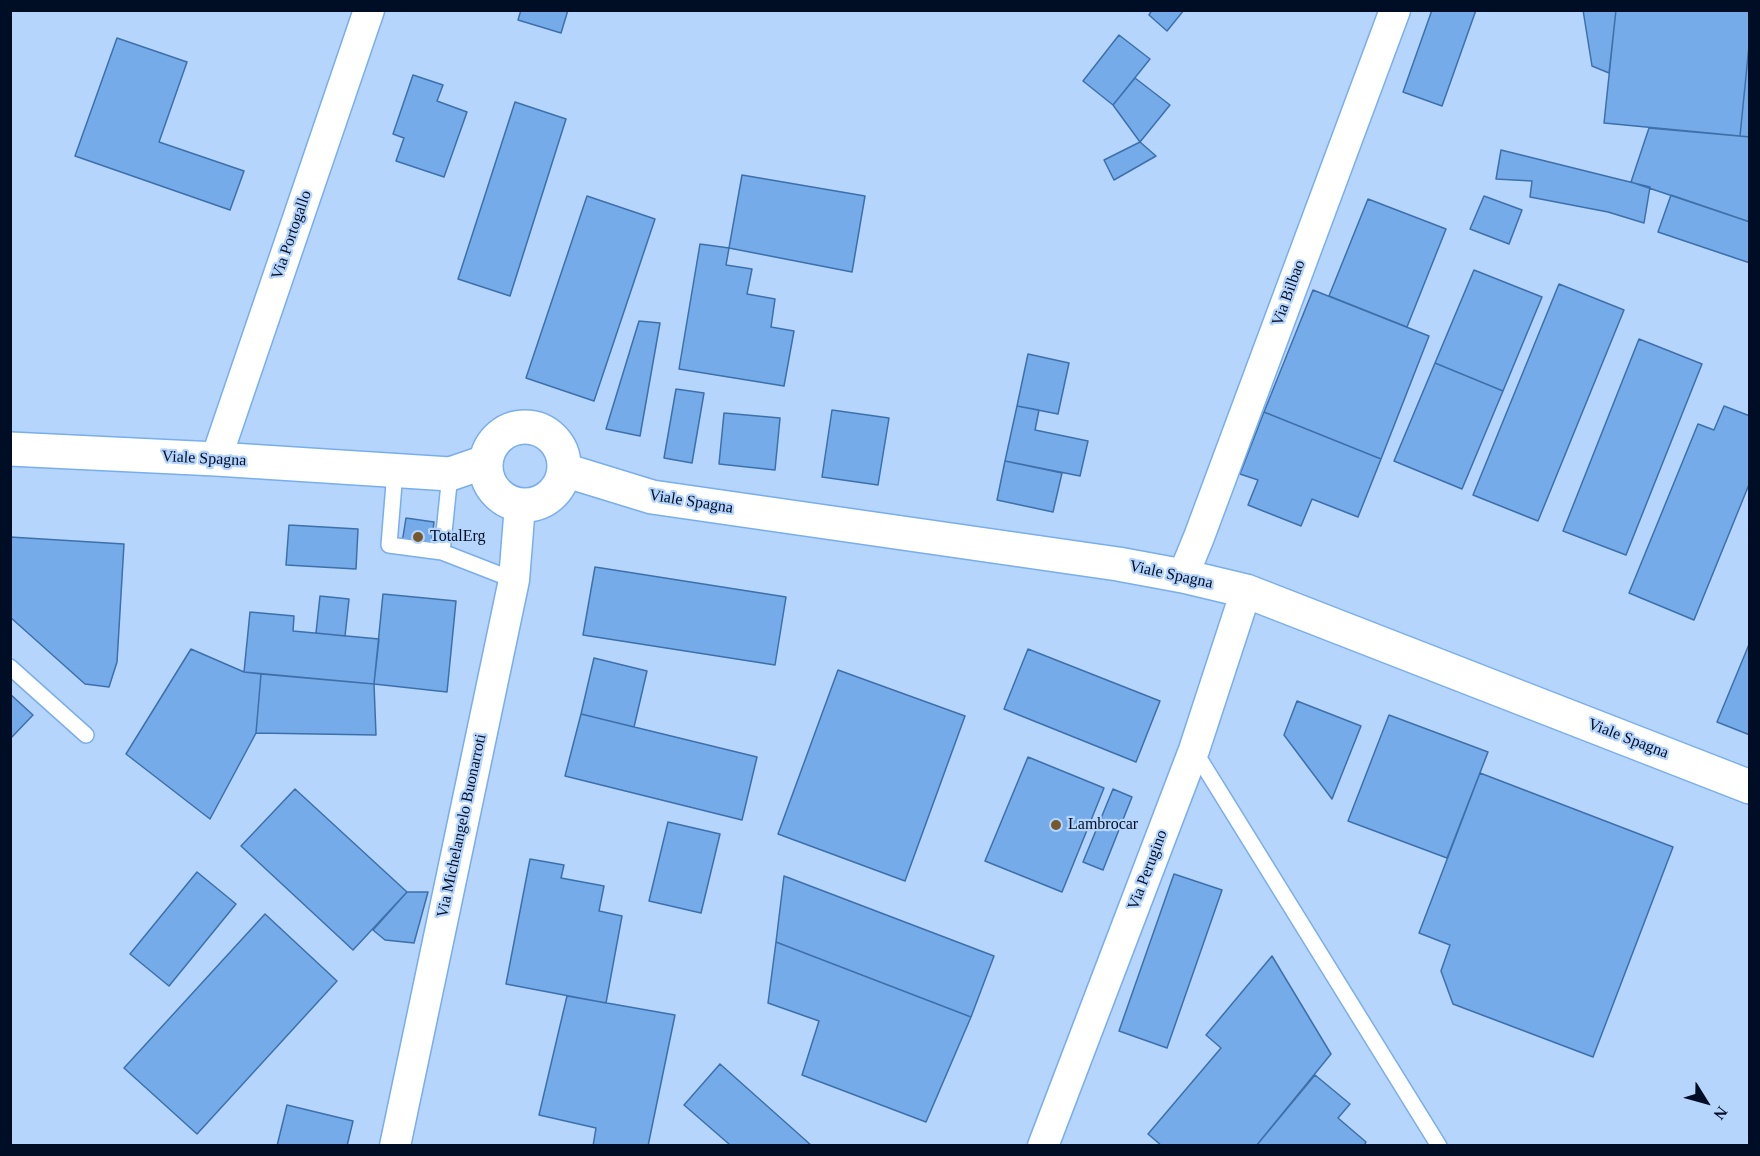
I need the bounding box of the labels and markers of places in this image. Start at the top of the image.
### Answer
place label: TotalErg [430,527,485,547]
marker: TotalErg [411,530,425,544]
place label: Lambrocar [1068,815,1138,835]
marker: Lambrocar [1049,818,1063,832]

